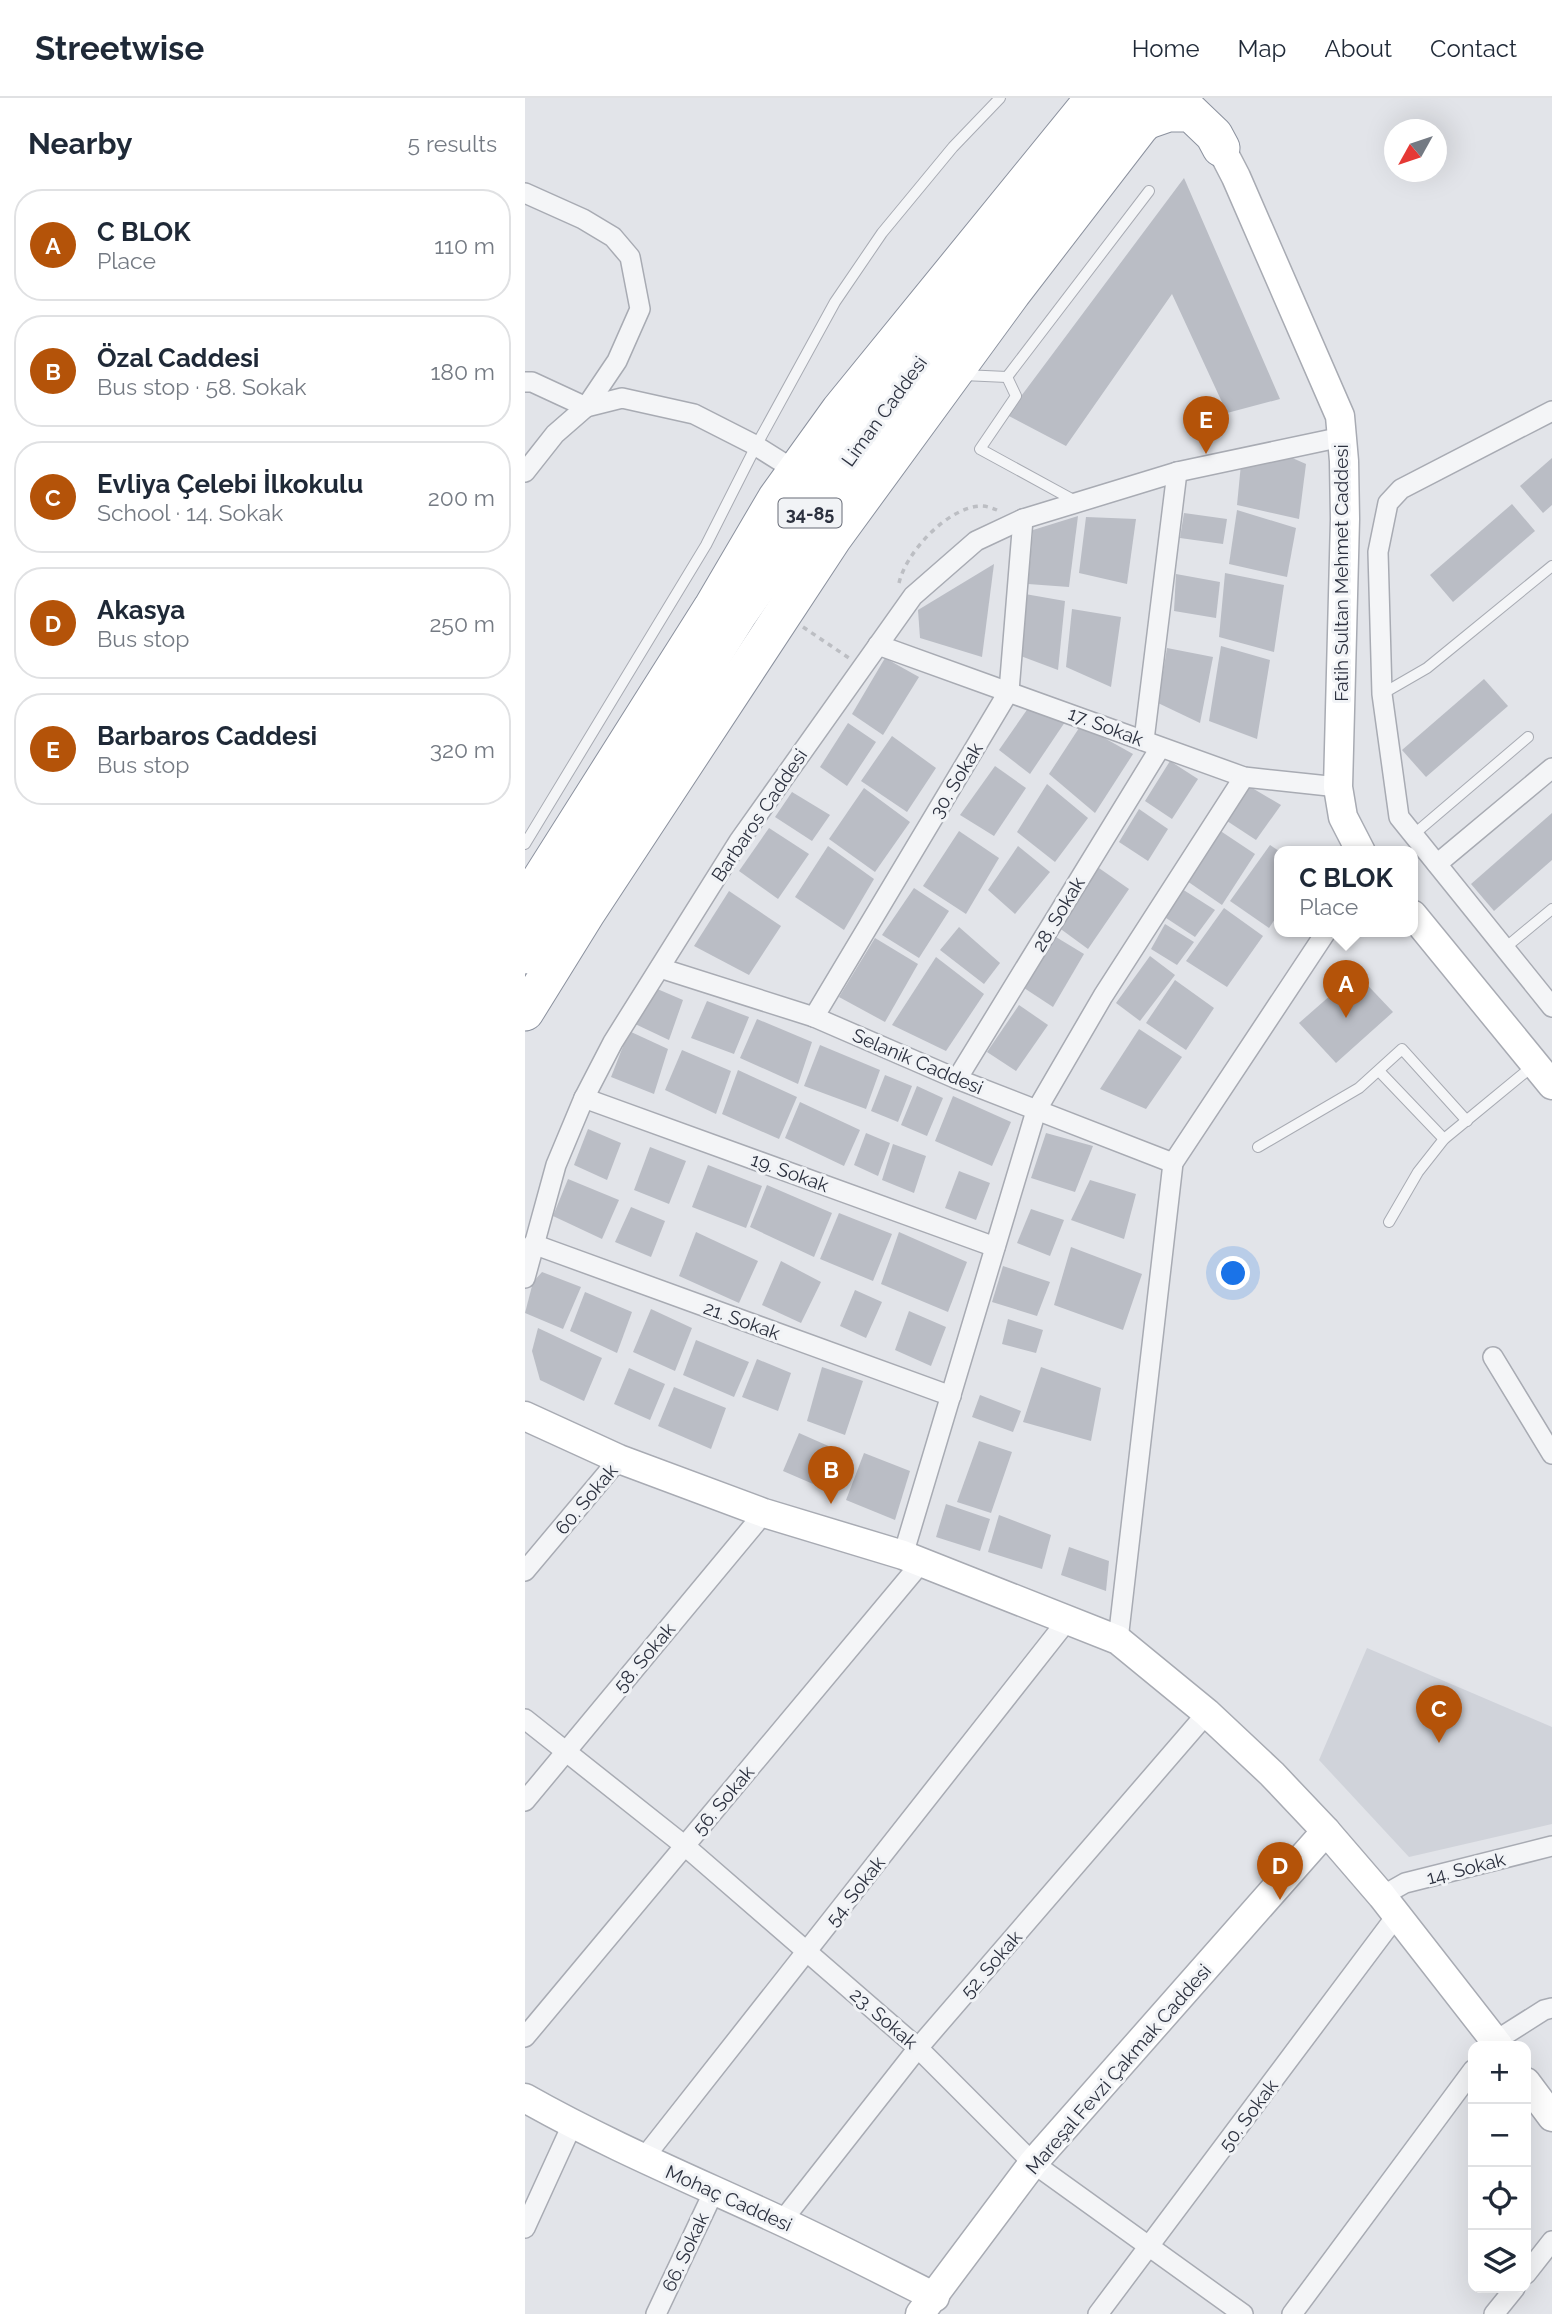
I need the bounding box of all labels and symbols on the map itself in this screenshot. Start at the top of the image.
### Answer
north arrow [1384,119,1447,182]
street label: Liman Caddesi [837,352,931,470]
pin: E [1183,396,1229,454]
street label: Fatih Sultan Mehmet Caddesi [1330,444,1352,702]
road number: 34-85 [779,498,841,528]
street label: 17. Sokak [1065,702,1147,750]
street label: 30. Sokak [925,739,987,821]
street label: Barbaros Caddesi [707,745,811,885]
street label: 28. Sokak [1027,873,1089,955]
pin: A [1323,960,1369,1018]
street label: Selanik Caddesi [849,1024,987,1098]
street label: 19. Sokak [748,1148,832,1196]
your location [1216,1256,1250,1290]
street label: 21. Sokak [701,1296,783,1344]
pin: B [808,1446,854,1504]
street label: 60. Sokak [550,1459,622,1539]
street label: 58. Sokak [609,1618,679,1696]
pin: C [1416,1685,1462,1743]
street label: 56. Sokak [688,1761,758,1839]
pin: D [1257,1842,1303,1900]
street label: 14. Sokak [1424,1848,1508,1888]
street label: 54. Sokak [821,1852,889,1930]
street label: 52. Sokak [956,1926,1026,2002]
street label: Mareşal Fevzi Çakmak Caddesi [1021,1960,1215,2178]
street label: 23. Sokak [846,1983,922,2053]
street label: 50. Sokak [1214,2075,1282,2155]
street label: Mohaç Caddesi [662,2160,796,2236]
street label: 66. Sokak [657,2209,713,2295]

